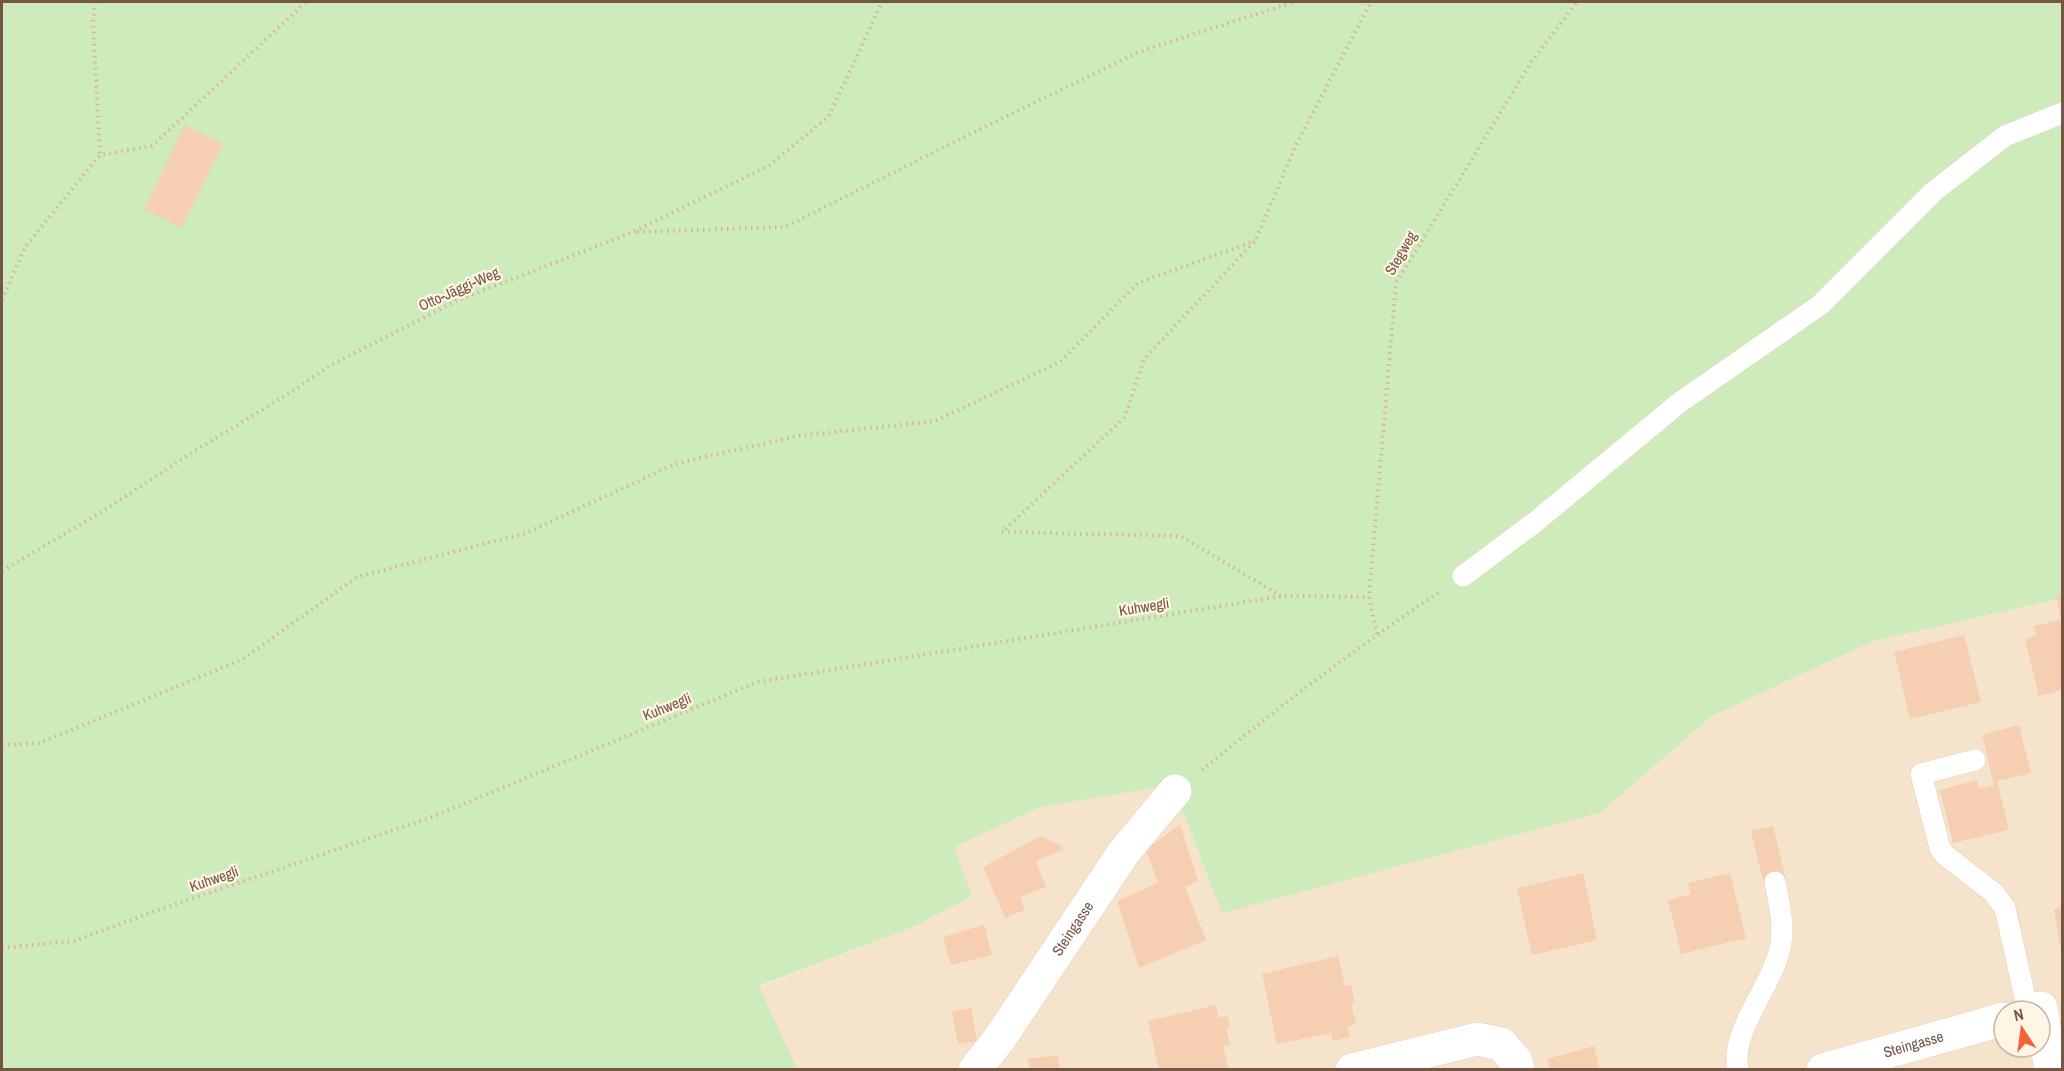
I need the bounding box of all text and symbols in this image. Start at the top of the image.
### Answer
street label: Stegweg [1380,227,1422,279]
street label: Otto-Jäggi-Weg [415,261,503,316]
street label: Kuhwegli [1117,592,1171,621]
street label: Kuhwegli [639,687,694,726]
street label: Kuhwegli [186,860,241,897]
street label: Steingasse [1047,897,1098,960]
north arrow [1992,999,2052,1059]
text: N [2012,1003,2026,1026]
street label: Steingasse [1881,1026,1946,1062]

